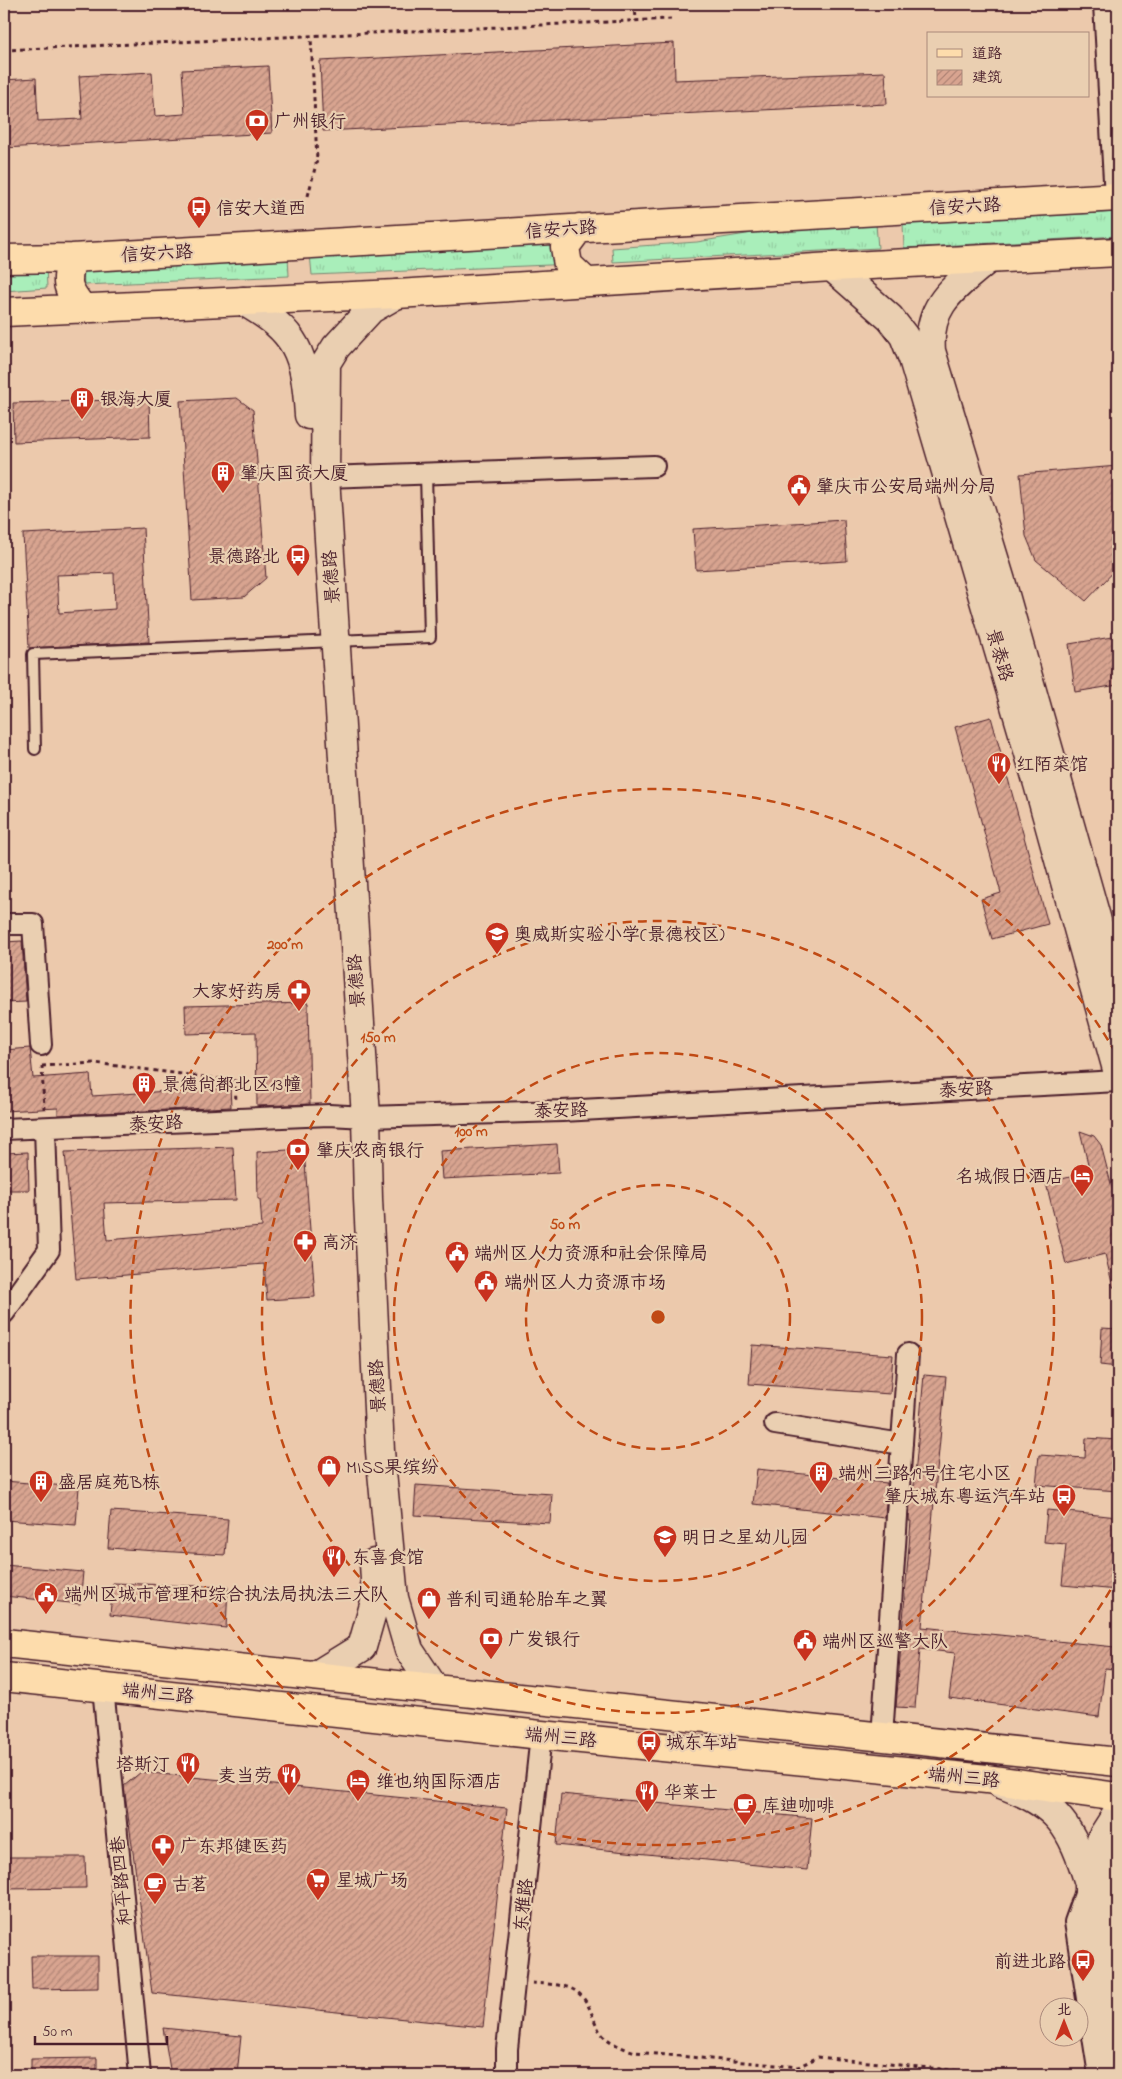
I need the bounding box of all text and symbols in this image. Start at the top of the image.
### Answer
legend [927,32,1090,98]
text: 道路 [972,43,1002,65]
text: 建筑 [972,67,1002,89]
bank icon: 广州银行 [244,108,270,142]
place label: 广州银行 [274,110,346,136]
street label: 信安六路 [928,193,1002,223]
bus stop icon: 信安大道西 [186,195,212,229]
place label: 信安大道西 [216,197,306,223]
street label: 信安六路 [524,216,598,246]
street label: 信安六路 [120,240,194,270]
building icon: 银海大厦 [69,386,95,420]
place label: 银海大厦 [100,388,172,414]
building icon: 肇庆国资大厦 [210,460,236,494]
place label: 肇庆国资大厦 [240,462,348,488]
public building icon: 肇庆市公安局端州分局 [786,473,812,507]
place label: 肇庆市公安局端州分局 [816,475,996,501]
bus stop icon: 景德路北 [285,543,311,577]
place label: 景德路北 [208,545,280,571]
street label: 景德路 [318,549,348,605]
street label: 景泰路 [978,626,1018,685]
restaurant icon: 红陌菜馆 [986,751,1012,785]
place label: 红陌菜馆 [1016,753,1088,779]
school or university icon: 奥威斯实验小学(景德校区) [484,921,510,955]
place label: 奥威斯实验小学(景德校区) [514,923,725,949]
text: 200 m [266,934,303,956]
street label: 景德路 [343,953,373,1009]
pharmacy icon: 大家好药房 [286,978,312,1012]
place label: 大家好药房 [192,980,282,1006]
text: 150 m [360,1027,396,1049]
building icon: 景德尚都北区13幢 [131,1071,157,1105]
place label: 景德尚都北区13幢 [162,1073,301,1099]
street label: 泰安路 [938,1077,994,1105]
street label: 泰安路 [534,1098,589,1126]
street label: 泰安路 [128,1111,184,1139]
text: 100 m [454,1121,488,1143]
bank icon: 肇庆农商银行 [285,1137,311,1171]
place label: 肇庆农商银行 [316,1139,424,1165]
hotel icon: 名城假日酒店 [1069,1163,1095,1197]
place label: 名城假日酒店 [956,1165,1064,1191]
text: 50 m [550,1214,581,1236]
pharmacy icon: 高济 [292,1229,318,1263]
place label: 高济 [322,1231,358,1257]
public building icon: 端州区人力资源和社会保障局 [444,1240,470,1274]
place label: 端州区人力资源和社会保障局 [474,1242,708,1268]
public building icon: 端州区人力资源市场 [473,1269,499,1303]
place label: 端州区人力资源市场 [504,1271,666,1297]
centre of rings [649,1308,667,1326]
street label: 景德路 [365,1358,393,1414]
shop icon: MISS果缤纷 [316,1454,342,1488]
place label: MISS果缤纷 [346,1456,438,1482]
building icon: 端州三路19号住宅小区 [808,1460,834,1494]
place label: 端州三路19号住宅小区 [838,1462,1011,1488]
building icon: 盛居庭苑B栋 [28,1469,54,1503]
place label: 盛居庭苑B栋 [58,1471,160,1497]
bus stop icon: 肇庆城东粤运汽车站 [1051,1483,1077,1517]
place label: 肇庆城东粤运汽车站 [884,1485,1046,1511]
school or university icon: 明日之星幼儿园 [652,1524,678,1558]
place label: 明日之星幼儿园 [682,1526,808,1552]
restaurant icon: 东喜食馆 [321,1544,347,1578]
place label: 东喜食馆 [352,1546,424,1572]
public building icon: 端州区城市管理和综合执法局执法三大队 [33,1581,59,1615]
place label: 端州区城市管理和综合执法局执法三大队 [64,1583,388,1609]
shop icon: 普利司通轮胎车之翼 [416,1586,442,1620]
place label: 普利司通轮胎车之翼 [446,1588,608,1614]
bank icon: 广发银行 [478,1626,504,1660]
place label: 广发银行 [508,1628,580,1654]
public building icon: 端州区巡警大队 [792,1628,818,1662]
place label: 端州区巡警大队 [822,1630,948,1656]
street label: 端州三路 [121,1678,195,1712]
street label: 端州三路 [524,1722,598,1756]
bus stop icon: 城东车站 [636,1729,662,1763]
place label: 城东车站 [666,1731,738,1757]
restaurant icon: 塔斯汀 [175,1751,201,1785]
place label: 塔斯汀 [116,1753,170,1779]
restaurant icon: 麦当劳 [276,1762,302,1796]
street label: 端州三路 [927,1762,1001,1796]
place label: 麦当劳 [218,1764,272,1790]
hotel icon: 维也纳国际酒店 [345,1768,371,1802]
place label: 维也纳国际酒店 [376,1770,502,1796]
restaurant icon: 华莱士 [634,1779,660,1813]
place label: 华莱士 [664,1781,718,1807]
cafe icon: 库迪咖啡 [732,1792,758,1826]
place label: 库迪咖啡 [762,1794,834,1820]
pharmacy icon: 广东邦健医药 [150,1833,176,1867]
street label: 和平路四巷 [106,1835,140,1927]
place label: 广东邦健医药 [180,1835,288,1861]
supermarket icon: 星城广场 [305,1867,331,1901]
place label: 星城广场 [336,1869,408,1895]
cafe icon: 古茗 [142,1871,168,1905]
place label: 古茗 [172,1873,208,1899]
street label: 东雅路 [509,1877,541,1933]
bus stop icon: 前进北路 [1070,1948,1096,1982]
place label: 前进北路 [994,1950,1066,1976]
north arrow [1040,1996,1090,2046]
text: 北 [1057,2000,1071,2021]
scale bar [35,2014,168,2046]
text: 50 m [42,2021,73,2043]

